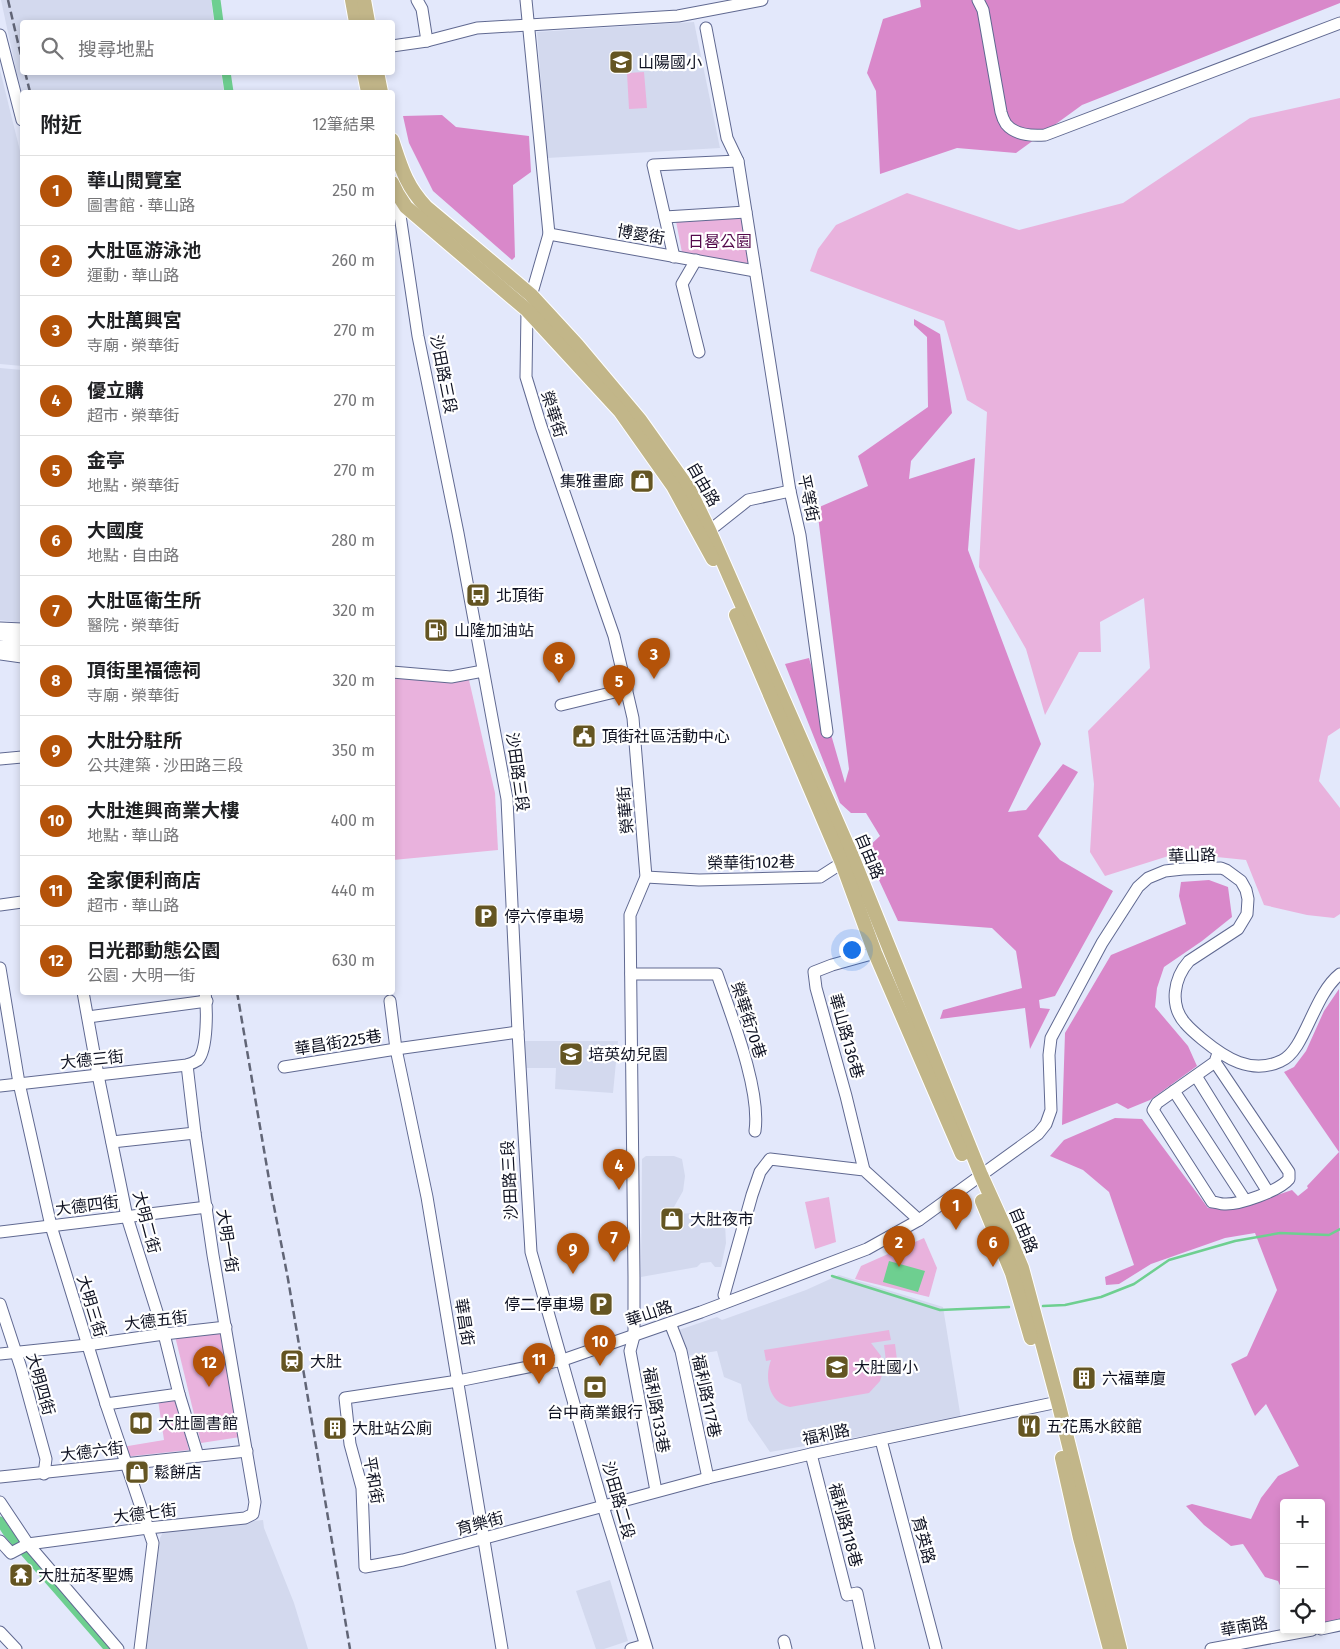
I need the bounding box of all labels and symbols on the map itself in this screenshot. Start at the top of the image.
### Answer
school or university icon: 山陽國小 [608,49,634,75]
place label: 山陽國小 [638,53,702,72]
street label: 博愛街 [616,221,666,248]
park label: 日晷公園 [688,232,752,251]
street label: 沙田路三段 [427,333,460,415]
street label: 榮華街 [537,388,570,440]
street label: 自由路 [683,459,724,510]
shop icon: 集雅畫廊 [629,468,655,494]
place label: 集雅畫廊 [560,472,624,491]
street label: 平等街 [794,473,823,524]
bus stop icon: 北頂街 [465,582,491,608]
place label: 北頂街 [496,586,544,605]
fuel station icon: 山隆加油站 [423,617,449,643]
place label: 山隆加油站 [454,621,534,640]
pin: 3 [638,638,670,679]
pin: 8 [543,642,575,683]
pin: 5 [603,665,635,706]
public building icon: 頂街社區活動中心 [571,723,597,749]
place label: 頂街社區活動中心 [602,727,730,746]
street label: 沙田路三段 [503,731,532,813]
street label: 榮華街 [614,785,637,835]
street label: 自由路 [851,830,888,882]
street label: 華山路 [1168,845,1216,866]
street label: 榮華街102巷 [707,852,795,873]
parking icon: 停六停車場 [473,903,499,929]
place label: 停六停車場 [504,907,584,926]
your location [839,937,865,963]
street label: 榮華街70巷 [727,979,770,1061]
street label: 華山路136巷 [825,991,868,1081]
street label: 華昌街225巷 [293,1026,383,1059]
school or university icon: 培英幼兒園 [558,1041,584,1067]
place label: 培英幼兒園 [588,1045,668,1064]
street label: 大德三街 [59,1047,125,1072]
street label: 沙田路三段 [498,1140,521,1220]
pin: 4 [603,1149,635,1190]
street label: 大明二街 [129,1189,164,1256]
pin: 1 [940,1189,972,1230]
street label: 大德四街 [54,1192,120,1219]
street label: 自由路 [1005,1204,1042,1256]
shop icon: 大肚夜市 [659,1206,685,1232]
street label: 大明一街 [213,1208,242,1274]
place label: 大肚夜市 [690,1210,754,1229]
pin: 7 [598,1221,630,1262]
pin: 2 [883,1226,915,1267]
pin: 6 [977,1226,1009,1267]
pin: 9 [557,1233,589,1274]
street label: 大明三街 [73,1273,110,1340]
parking icon: 停二停車場 [588,1291,614,1317]
place label: 停二停車場 [504,1295,584,1314]
street label: 華昌街 [451,1297,478,1347]
street label: 華山路 [623,1297,675,1330]
street label: 大德五街 [123,1307,189,1334]
pin: 10 [584,1325,616,1366]
pin: 11 [523,1343,555,1384]
pin: 12 [193,1346,225,1387]
station icon: 大肚 [279,1348,305,1374]
street label: 大明四街 [23,1351,58,1418]
place label: 大肚 [310,1352,342,1371]
street label: 福利路117巷 [688,1353,725,1440]
school or university icon: 大肚國小 [824,1354,850,1380]
place label: 大肚國小 [854,1358,918,1377]
building icon: 六福華廈 [1071,1365,1097,1391]
street label: 福利路133巷 [640,1366,673,1455]
place label: 六福華廈 [1102,1369,1166,1388]
bank icon: 台中商業銀行 [582,1374,608,1400]
place label: 台中商業銀行 [547,1403,643,1422]
library icon: 大肚圖書館 [128,1410,154,1436]
restaurant icon: 五花馬水餃館 [1016,1413,1042,1439]
place label: 大肚圖書館 [158,1414,238,1433]
building icon: 大肚站公廁 [322,1415,348,1441]
place label: 五花馬水餃館 [1046,1417,1142,1436]
place label: 大肚站公廁 [352,1419,432,1438]
street label: 福利路 [801,1420,852,1449]
street label: 大德六街 [59,1438,125,1465]
street label: 平和街 [360,1455,387,1505]
shop icon: 鬆餅店 [124,1459,150,1485]
street label: 沙田路二段 [598,1459,639,1541]
place label: 鬆餅店 [154,1463,202,1482]
street label: 福利路118巷 [825,1481,866,1569]
street label: 大德七街 [112,1500,178,1527]
street label: 育樂街 [454,1508,506,1539]
street label: 育英路 [908,1514,939,1566]
temple icon: 大肚茄苳聖媽 [8,1562,34,1588]
place label: 大肚茄苳聖媽 [38,1566,134,1585]
street label: 華南路 [1219,1613,1269,1640]

